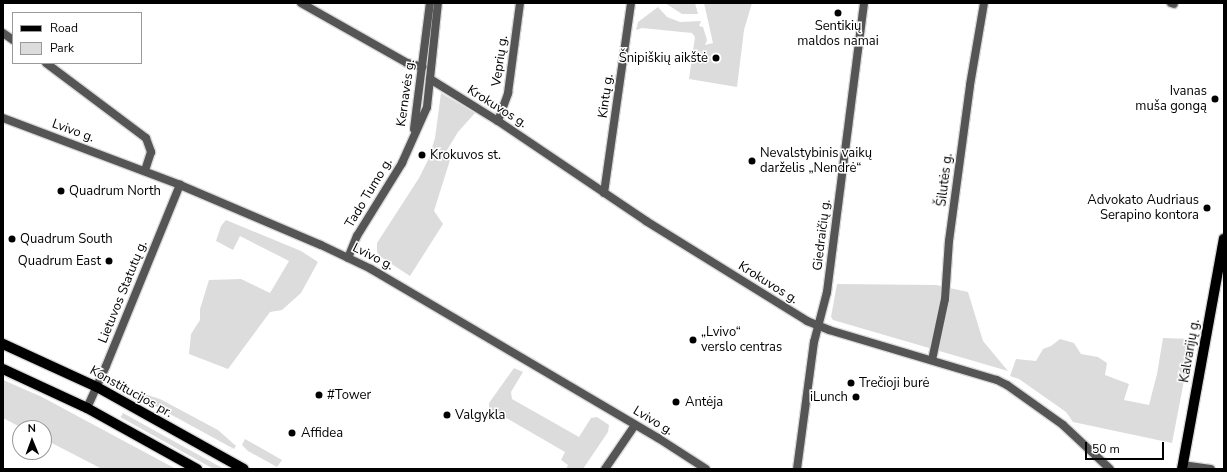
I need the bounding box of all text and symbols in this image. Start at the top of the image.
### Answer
marker: Sentikių maldos namai [833,8,843,18]
legend [12,12,142,64]
place label: Sentikių maldos namai [797,19,879,50]
text: Road [50,20,78,36]
street label: Veprių g. [489,34,511,88]
text: Park [50,40,74,56]
place label: Šnipiškių aikštė [619,50,708,66]
marker: Šnipiškių aikštė [711,53,721,63]
street label: Kernavės g. [394,59,418,127]
street label: Kintų g. [595,73,617,119]
street label: Krokuvos g. [464,82,530,132]
place label: Ivanas muša gongą [1135,84,1207,115]
marker: Ivanas muša gongą [1210,94,1220,104]
street label: Lvivo g. [50,116,96,146]
place label: Nevalstybinis vaikų darželis „Nendrė“ [760,146,872,177]
place label: Krokuvos st. [430,147,501,163]
marker: Krokuvos st. [417,150,427,160]
street label: Šilutės g. [934,152,956,208]
street label: Tado Tumo g. [342,155,396,231]
marker: Nevalstybinis vaikų darželis „Nendrė“ [747,156,757,166]
place label: Quadrum North [69,183,161,199]
marker: Quadrum North [56,186,66,196]
place label: Advokato Audriaus Serapino kontora [1087,193,1199,224]
street label: Giedraičių g. [810,198,834,272]
marker: Advokato Audriaus Serapino kontora [1202,203,1212,213]
place label: Quadrum South [20,231,113,247]
marker: Quadrum South [7,234,17,244]
street label: Lietuvos Statutų g. [95,238,151,346]
street label: Lvivo g. [350,240,396,274]
place label: Quadrum East [18,253,101,269]
marker: Quadrum East [104,256,114,266]
street label: Krokuvos g. [735,258,801,308]
street label: Kalvarijų g. [1177,318,1203,384]
place label: „Lvivo“ verslo centras [701,325,782,356]
marker: „Lvivo“ verslo centras [688,335,698,345]
street label: Konstitucijos pr. [87,363,175,421]
place label: Trečioji burė [859,375,929,391]
marker: Trečioji burė [846,378,856,388]
place label: #Tower [327,387,371,403]
place label: iLunch [810,389,848,405]
marker: #Tower [314,390,324,400]
marker: iLunch [851,392,861,402]
place label: Antėja [685,394,723,410]
marker: Antėja [670,396,682,408]
street label: Lvivo g. [630,403,676,439]
place label: Valgykla [455,407,505,423]
marker: Valgykla [442,410,452,420]
north arrow [12,420,52,460]
text: N [28,421,36,436]
place label: Affidea [301,425,343,441]
marker: Affidea [286,427,298,439]
scale bar [1087,434,1166,460]
text: 50 m [1092,441,1120,457]

